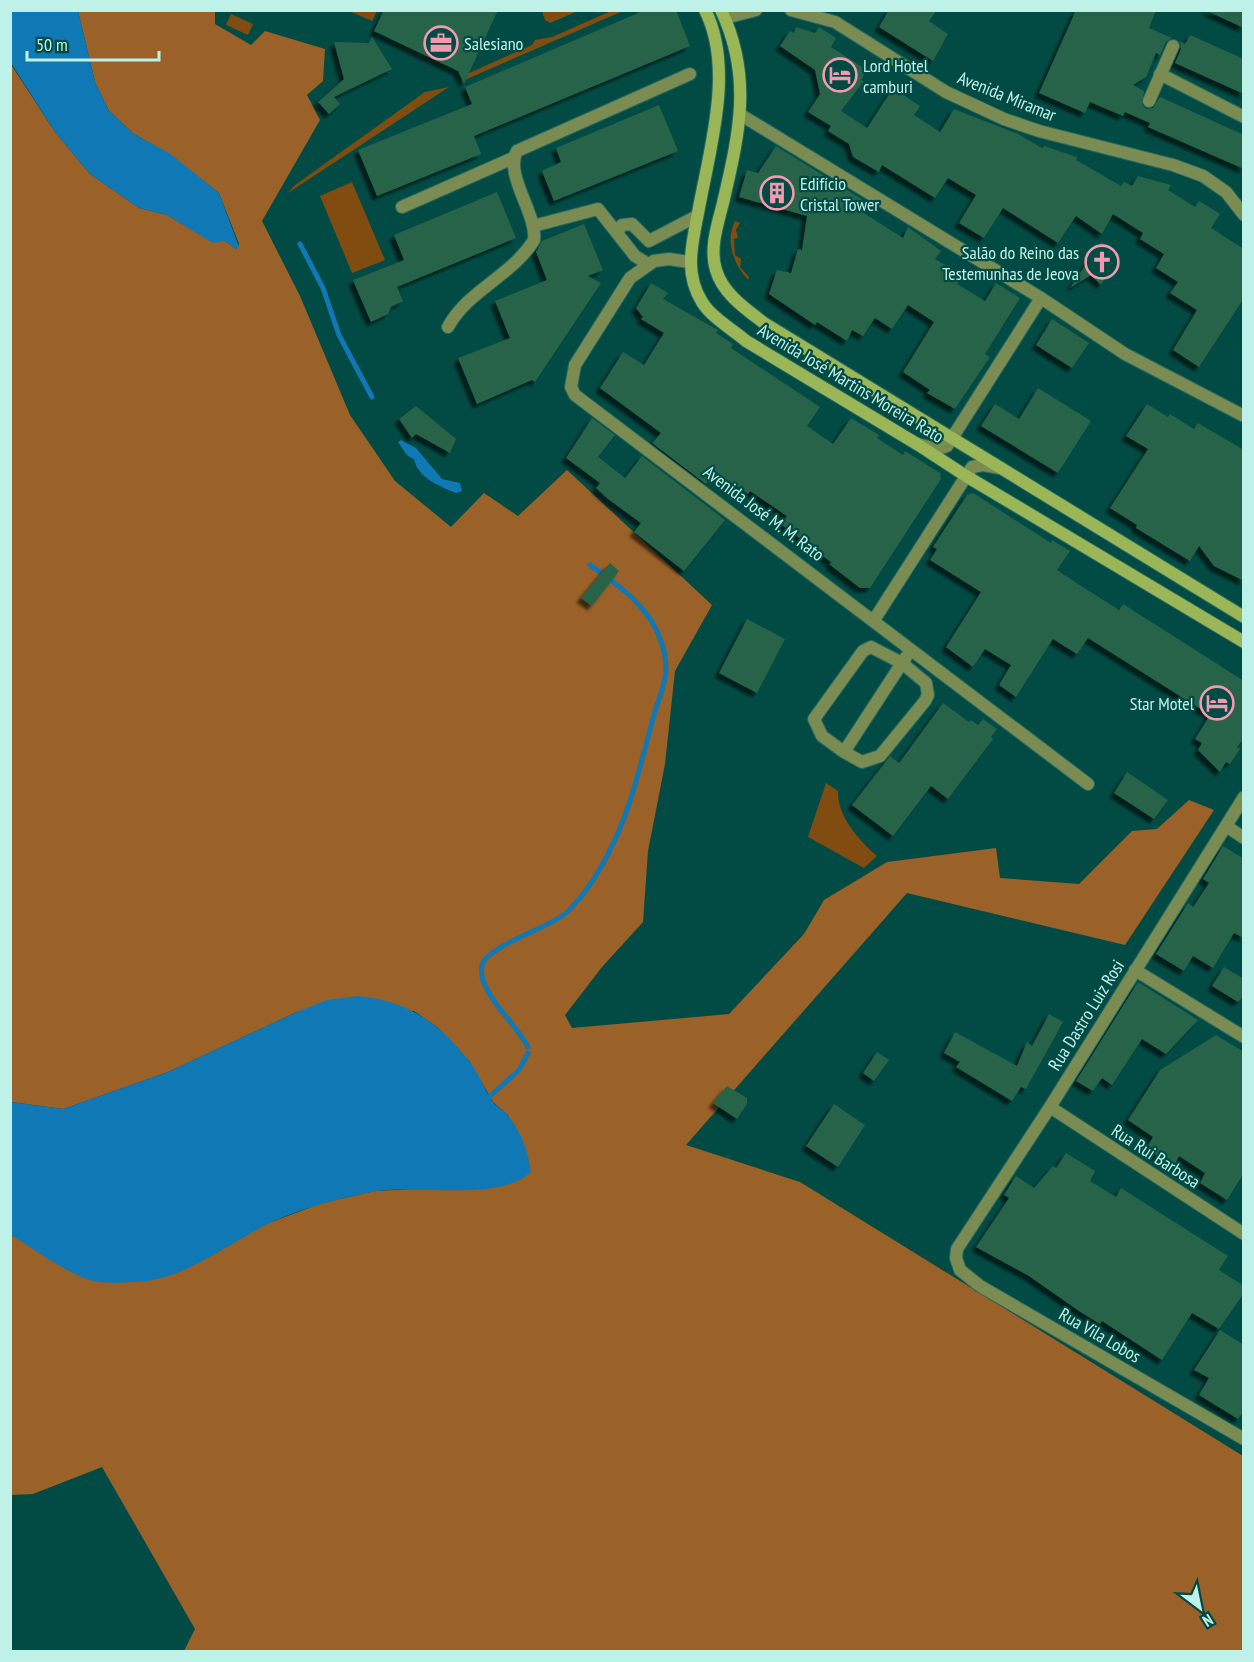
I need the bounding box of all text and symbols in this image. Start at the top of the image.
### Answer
scale bar [27,24,159,62]
office icon: Salesiano [423,25,459,61]
place label: Salesiano [464,32,524,55]
text: 50 m [36,33,68,56]
place label: Lord Hotel camburi [863,54,929,98]
hotel icon: Lord Hotel camburi [822,57,858,93]
street label: Avenida Miramar [954,66,1060,126]
place label: Edifício Cristal Tower [800,172,879,216]
building icon: Edifício Cristal Tower [759,175,795,211]
place label: Salão do Reino das Testemunhas de Jeova [942,241,1079,285]
church icon: Salão do Reino das Testemunhas de Jeova [1084,244,1120,280]
street label: Avenida José Martins Moreira Rato [754,318,948,448]
street label: Avenida José M. M. Rato [699,460,829,566]
hotel icon: Star Motel [1199,685,1235,721]
place label: Star Motel [1130,692,1195,715]
street label: Rua Dastro Luiz Rosi [1043,955,1129,1075]
street label: Rua Rui Barbosa [1107,1119,1205,1193]
street label: Rua Vila Lobos [1055,1302,1145,1368]
north arrow [1170,1578,1230,1638]
text: N [1199,1610,1217,1631]

